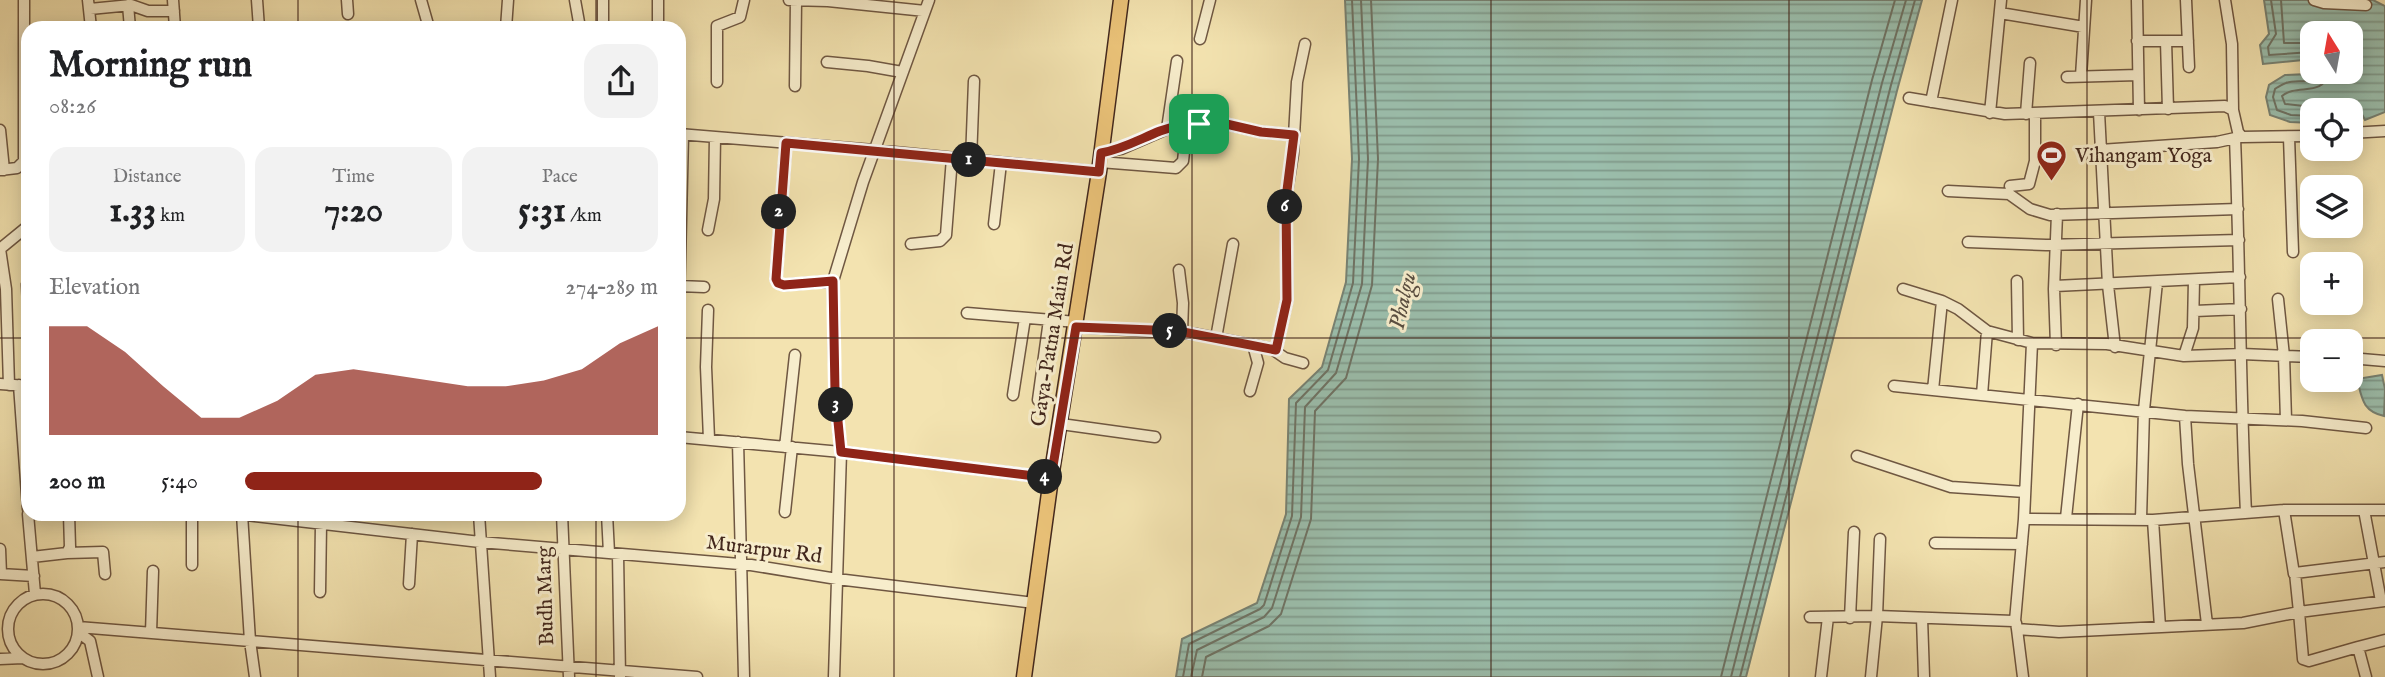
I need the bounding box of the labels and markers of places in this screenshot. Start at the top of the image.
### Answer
pin [1169,94,1229,154]
sports icon: Vihangam Yoga [2035,139,2069,183]
pin: 1 [951,142,986,178]
place label: Vihangam Yoga [2074,143,2213,170]
pin: 6 [1268,190,1302,224]
pin: 2 [762,194,796,230]
pin: 5 [1152,314,1188,348]
pin: 3 [818,388,854,422]
pin: 4 [1028,460,1062,494]

